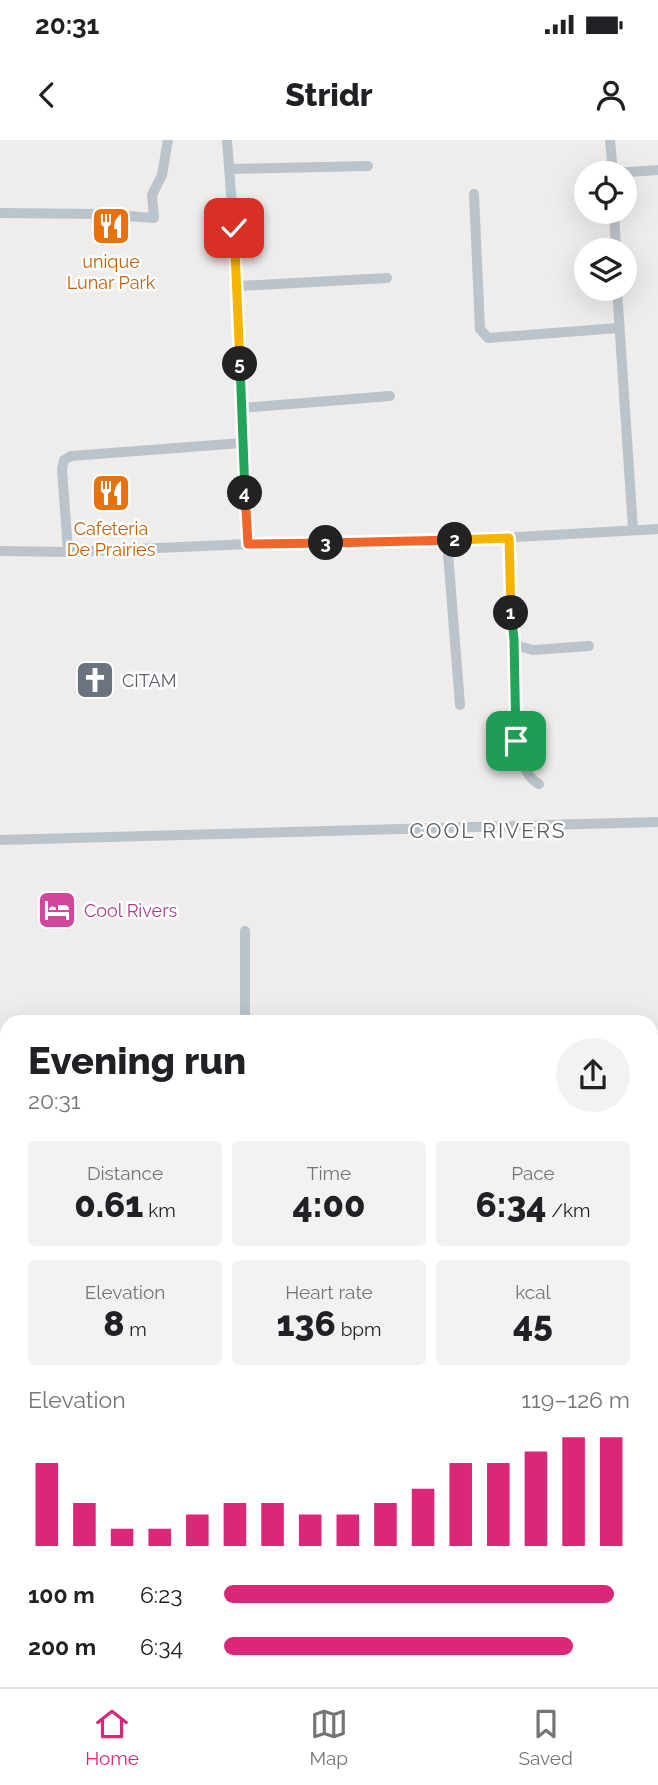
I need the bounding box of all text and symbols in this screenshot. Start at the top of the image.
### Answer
text: 20:31 [35,10,99,40]
icon: back [28,76,66,114]
text: Stridr [285,76,373,113]
icon: person [592,76,630,114]
map controls [574,161,637,301]
button: locate [574,161,637,224]
pin [204,198,264,258]
restaurant icon: unique Lunar Park [90,205,132,247]
icon: check [215,209,253,247]
button: layers [574,238,637,301]
place label: unique Lunar Park [67,251,156,293]
pin: 5 [222,346,258,382]
text: 5 [234,352,245,374]
restaurant icon: Cafeteria De Prairies [90,472,132,514]
pin: 4 [228,476,262,510]
text: 4 [239,481,250,503]
place label: Cafeteria De Prairies [67,518,156,560]
pin: 2 [438,522,472,558]
pin: 3 [308,526,344,560]
text: 2 [449,528,460,550]
text: 3 [320,531,331,553]
pin: 1 [494,596,528,630]
text: 1 [506,601,515,623]
church icon: CITAM [74,659,116,701]
place label: CITAM [122,670,177,691]
pin [486,711,546,771]
icon: arrive [497,722,535,760]
district label: COOL RIVERS [409,818,567,843]
hotel icon: Cool Rivers [36,889,78,931]
place label: Cool Rivers [84,900,177,921]
text: Evening run [28,1038,246,1083]
button: share [556,1038,630,1112]
text: 20:31 [28,1087,81,1114]
text: Distance [87,1162,163,1184]
text: Time [307,1162,351,1184]
text: Pace [511,1162,555,1184]
text: 0.61 [74,1184,143,1225]
text: 4:00 [293,1184,365,1225]
text: 6:34 [476,1184,547,1225]
text: km [143,1199,176,1221]
text: /km [547,1199,590,1221]
text: Elevation [85,1281,165,1303]
text: Heart rate [285,1281,373,1303]
text: kcal [515,1281,551,1303]
text: 8 [103,1303,124,1344]
text: 136 [276,1303,336,1344]
text: 45 [513,1303,553,1344]
text: m [124,1318,147,1340]
text: bpm [336,1318,382,1340]
text: Elevation [28,1386,126,1413]
text: 119–126 m [521,1386,630,1413]
text: 100 m [28,1581,95,1608]
text: 6:23 [140,1581,182,1608]
text: 200 m [28,1633,96,1660]
text: 6:34 [140,1633,183,1660]
tab: Home [85,1705,139,1769]
tab: Map [309,1705,348,1769]
tab: Saved [518,1705,573,1769]

